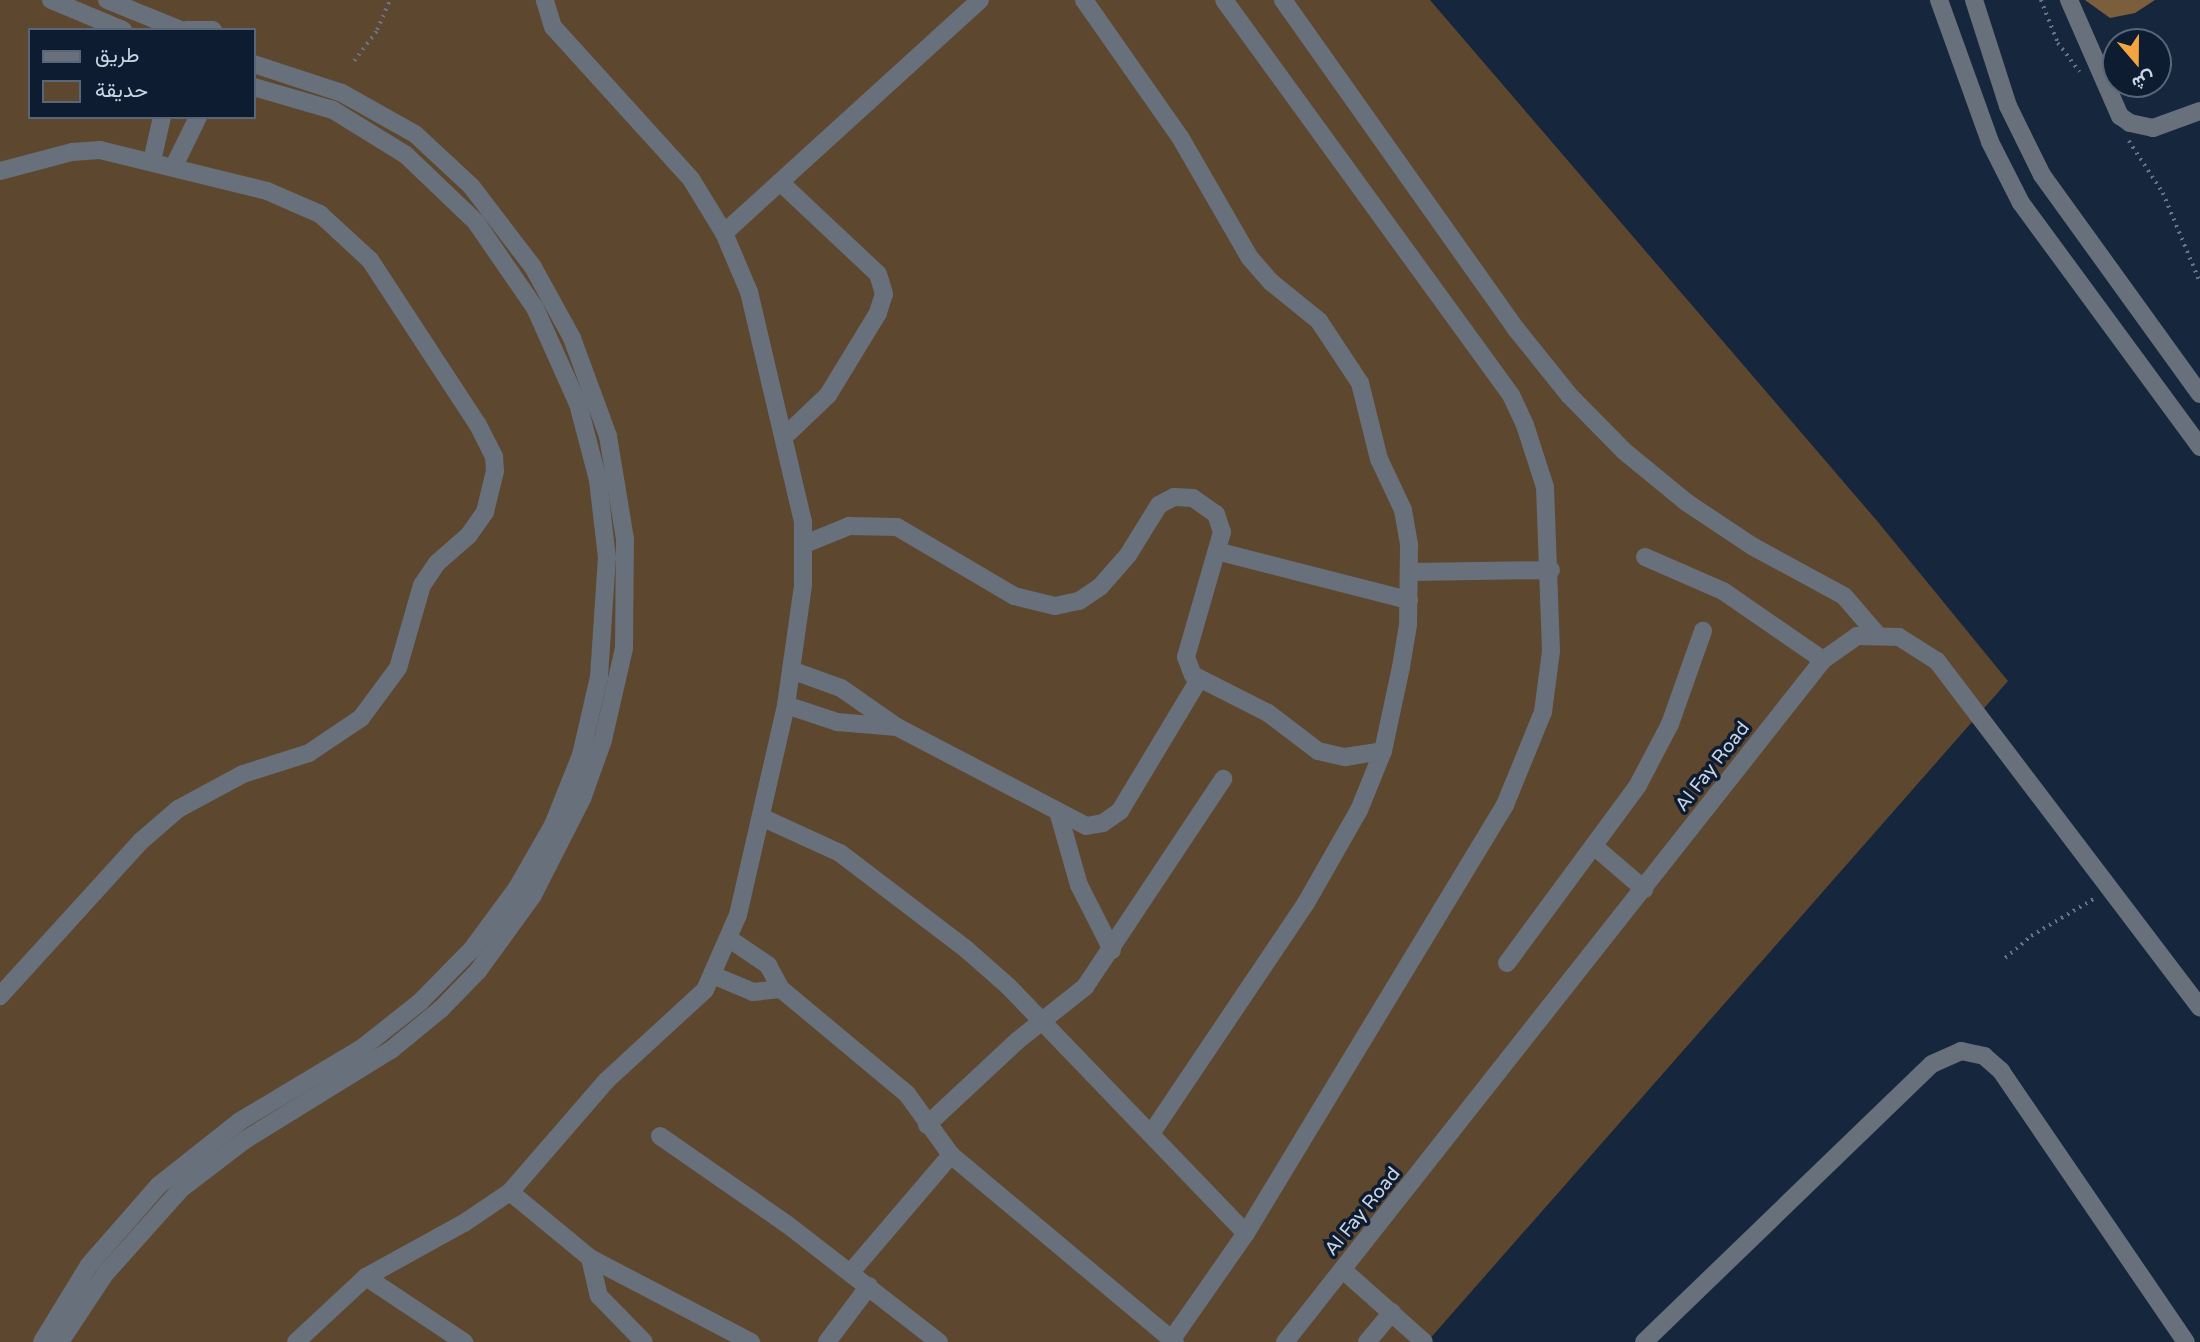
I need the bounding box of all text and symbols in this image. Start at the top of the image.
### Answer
legend [28,28,256,119]
north arrow [2102,28,2172,98]
text: طريق [95,43,140,68]
text: ش [2129,67,2158,95]
text: حديقة [95,78,148,103]
street label: Al Fay Road [1671,718,1755,816]
street label: Al Fay Road [1320,1163,1406,1261]

